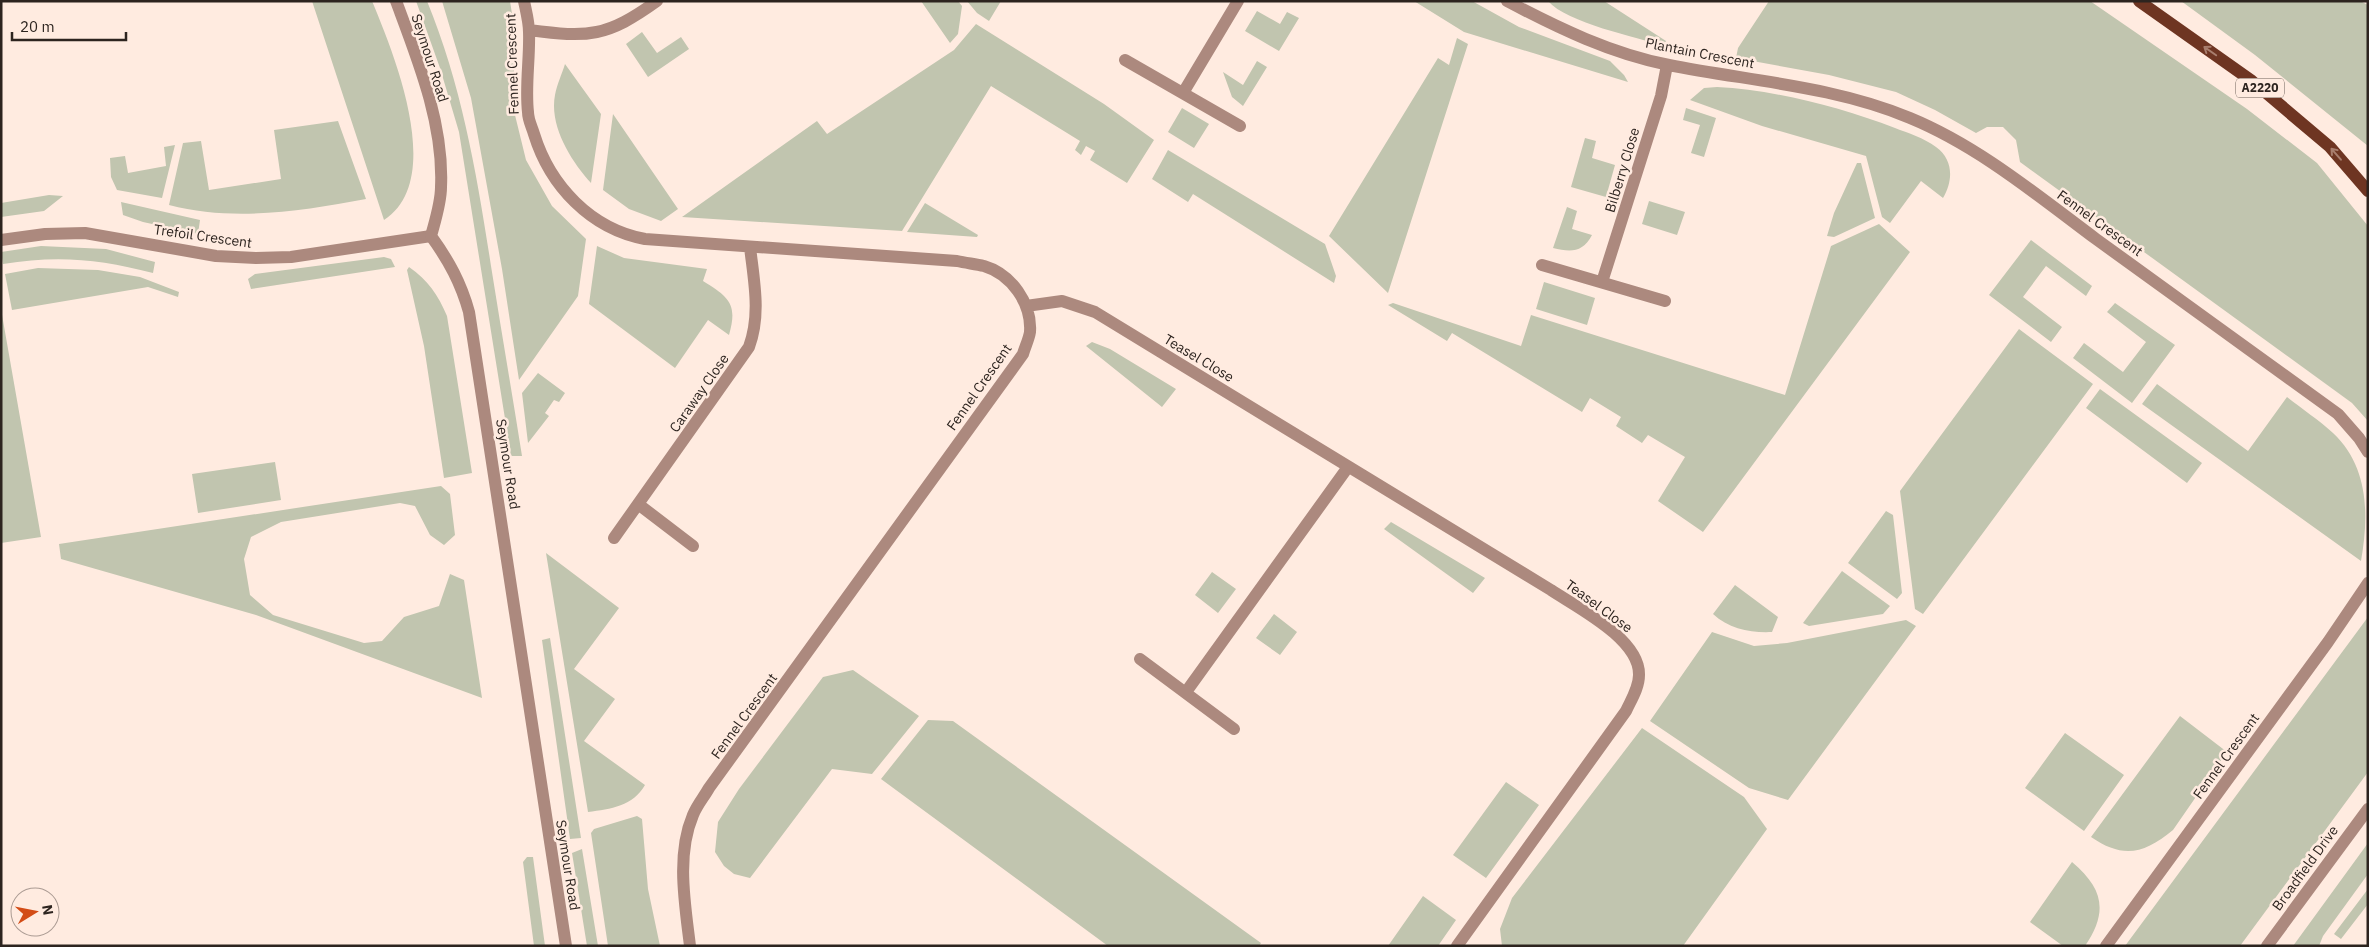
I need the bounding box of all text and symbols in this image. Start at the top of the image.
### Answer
scale bar [12,10,126,42]
street label: Seymour Road [407,12,453,104]
street label: Fennel Crescent [501,13,523,115]
text: 20 m [20,17,55,36]
street label: Plantain Crescent [1644,34,1756,72]
one-way arrow [2204,46,2217,57]
road number: A2220 [2236,78,2284,98]
street label: Bilberry Close [1601,125,1644,215]
one-way arrow [2330,147,2342,160]
street label: Fennel Crescent [2054,186,2146,260]
street label: Trefoil Crescent [153,220,253,252]
street label: Teasel Close [1161,330,1238,386]
street label: Fennel Crescent [942,340,1016,434]
street label: Caraway Close [665,350,733,436]
street label: Seymour Road [492,417,524,511]
street label: Teasel Close [1562,576,1636,637]
street label: Fennel Crescent [707,670,781,762]
street label: Fennel Crescent [2189,710,2263,802]
street label: Seymour Road [552,818,584,912]
street label: Broadfield Drive [2268,822,2342,914]
north arrow [10,887,60,937]
text: N [38,903,58,916]

